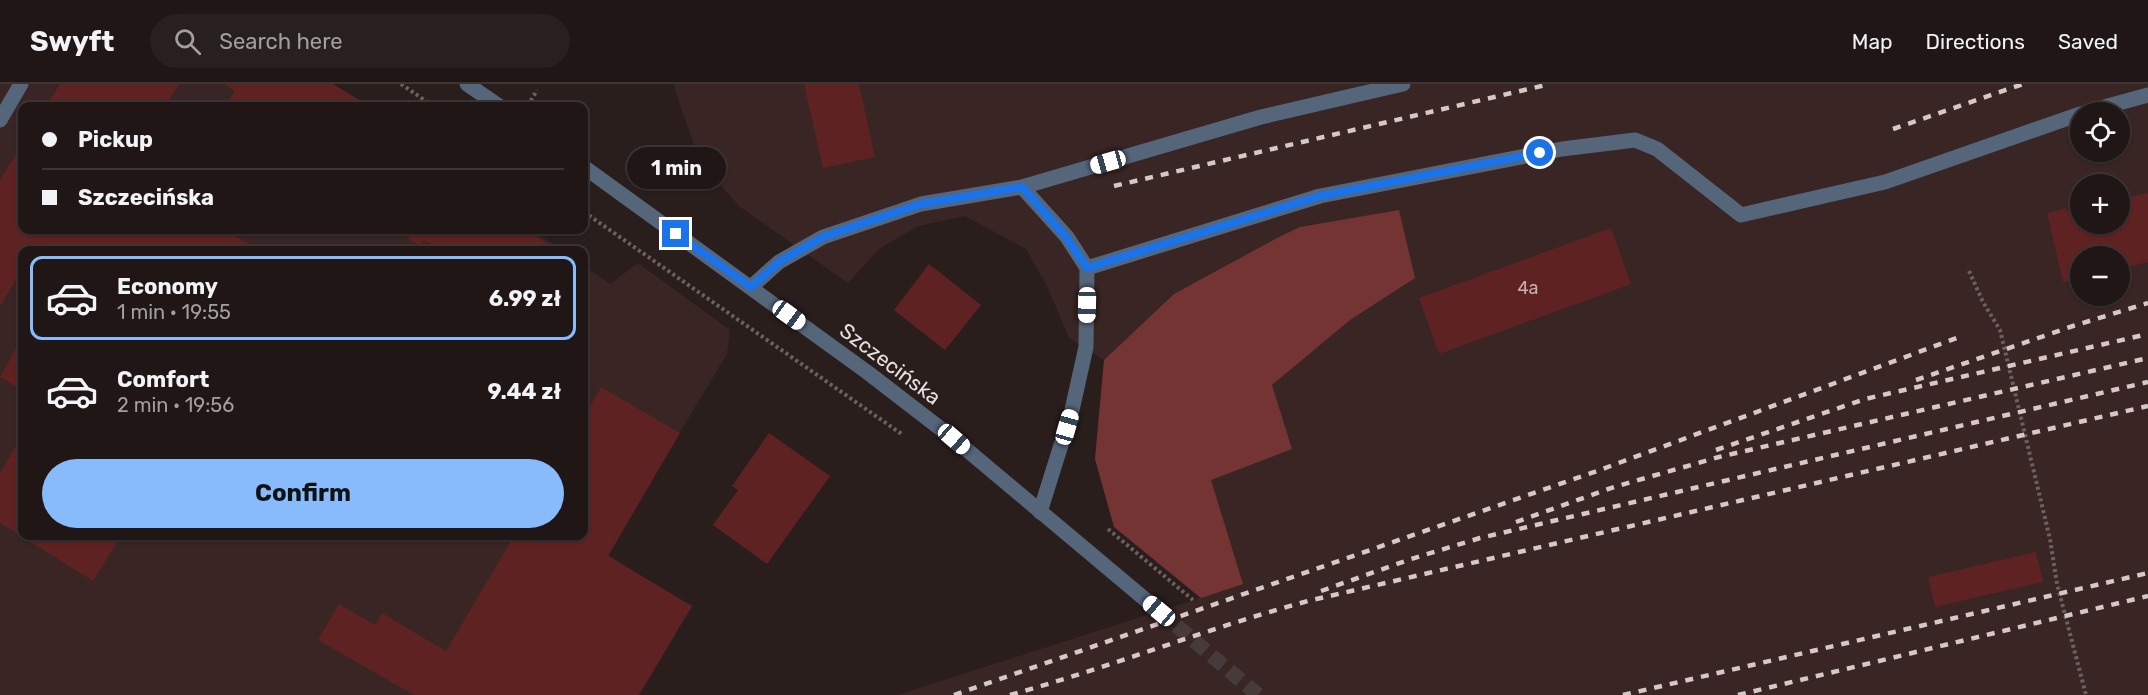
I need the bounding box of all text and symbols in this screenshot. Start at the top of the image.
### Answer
search box [150,14,570,68]
text: Swyft [30,25,114,58]
icon: search [171,25,204,58]
text: Search here [219,28,343,55]
text: Map [1852,29,1893,54]
text: Directions [1926,29,2025,54]
text: Saved [2058,29,2118,54]
map controls [2070,102,2130,306]
button: locate [2070,102,2130,162]
text: Pickup [78,126,153,153]
route start [1526,139,1553,166]
callout: 1 min [626,147,726,189]
car [1088,148,1128,176]
text: 1 min [651,156,702,180]
button: + [2070,174,2130,234]
text: Szczecińska [78,184,214,211]
route end [662,220,689,247]
button: − [2070,246,2130,306]
icon: car [45,271,99,325]
text: Economy [117,273,218,300]
house number: 4a [1517,277,1539,299]
text: 6.99 zł [489,285,561,312]
car [1078,287,1096,323]
car [769,297,809,333]
text: 1 min · 19:55 [117,300,231,324]
street label: Szczecińska [835,318,946,410]
icon: car [45,364,99,418]
text: Comfort [117,366,209,393]
text: 9.44 zł [487,378,561,405]
text: 2 min · 19:56 [117,393,234,417]
car [1053,407,1081,447]
car [935,420,973,458]
button: Confirm [42,459,564,528]
car [1139,593,1179,629]

